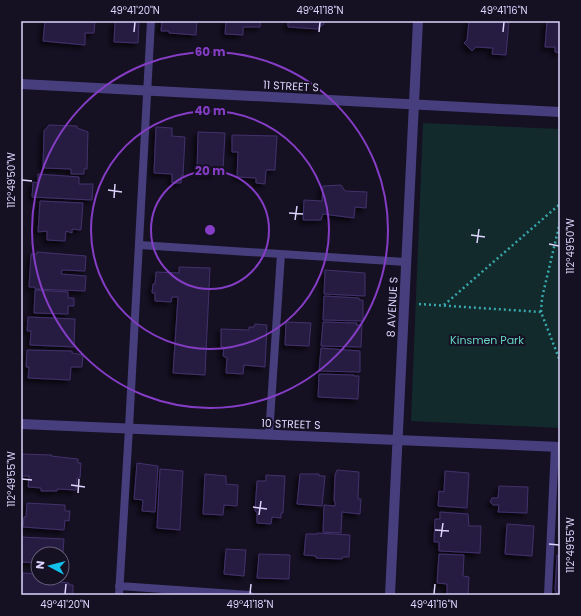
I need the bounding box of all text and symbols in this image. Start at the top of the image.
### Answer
text: 49°41'20"N [110,3,160,18]
text: 49°41'18"N [296,3,344,18]
text: 49°41'16"N [480,3,528,18]
text: 60 m [195,43,226,60]
street label: 11 STREET S [263,77,319,95]
text: 40 m [194,102,226,119]
text: 112°49'50"W [4,152,19,208]
text: 20 m [195,162,225,179]
text: 112°49'50"W [563,218,578,274]
centre of rings [203,223,217,237]
street label: 8 AVENUE S [382,276,402,338]
park label: Kinsmen Park [450,332,524,348]
street label: 10 STREET S [261,415,321,433]
text: 112°49'55"W [4,451,19,507]
text: 112°49'55"W [563,517,578,573]
north arrow [30,546,70,586]
text: N [32,560,49,570]
text: 49°41'20"N [40,597,90,612]
text: 49°41'18"N [226,597,274,612]
text: 49°41'16"N [410,597,458,612]

